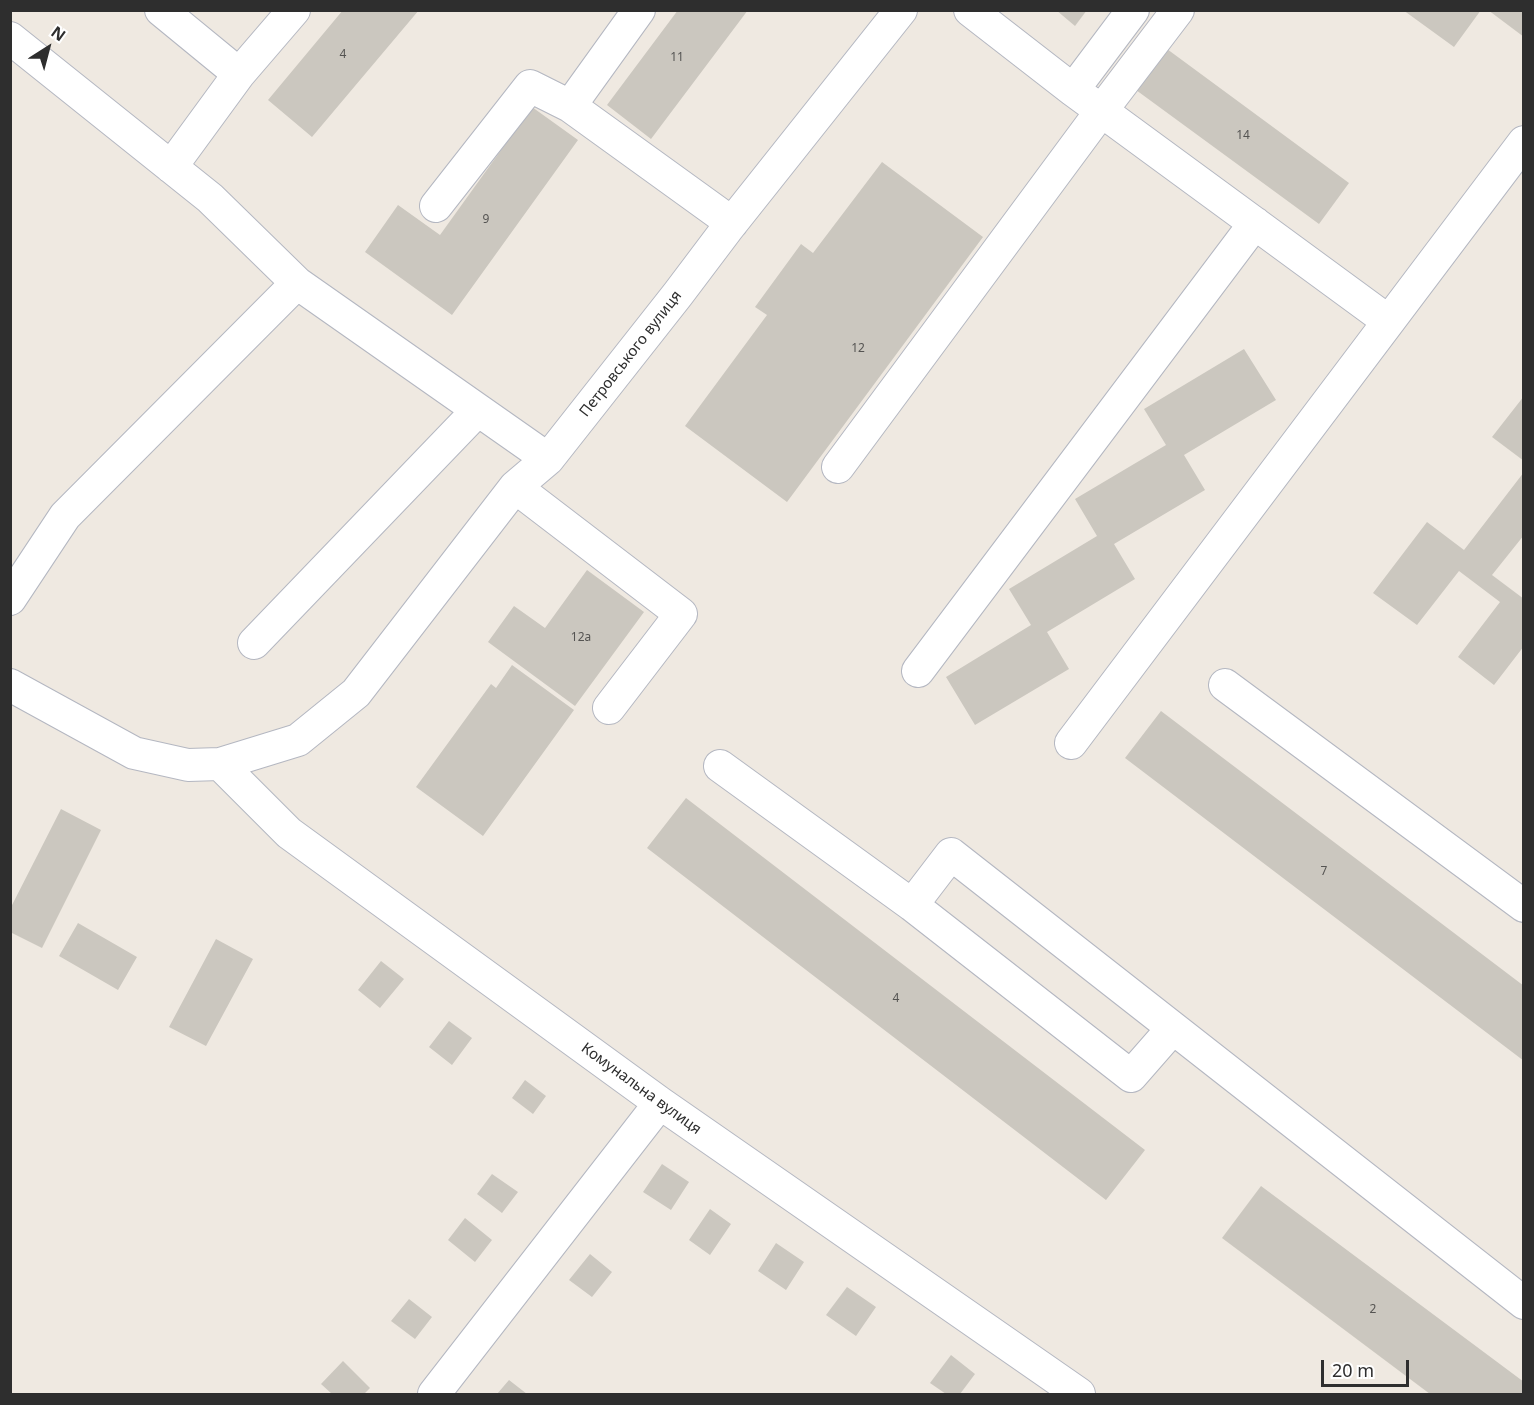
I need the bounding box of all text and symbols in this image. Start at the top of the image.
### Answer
north arrow [18,18,78,78]
text: N [47,21,70,46]
house number: 4 [340,48,346,62]
house number: 11 [670,51,684,65]
house number: 14 [1236,129,1250,143]
house number: 9 [483,213,489,227]
street label: Петровського вулиця [576,287,686,421]
house number: 12 [851,342,865,356]
house number: 12а [571,631,591,645]
house number: 7 [1321,865,1327,879]
house number: 4 [893,992,899,1006]
street label: Комунальна вулиця [577,1039,705,1139]
house number: 2 [1370,1303,1376,1317]
scale bar [1324,1348,1412,1386]
text: 20 m [1332,1358,1374,1382]

